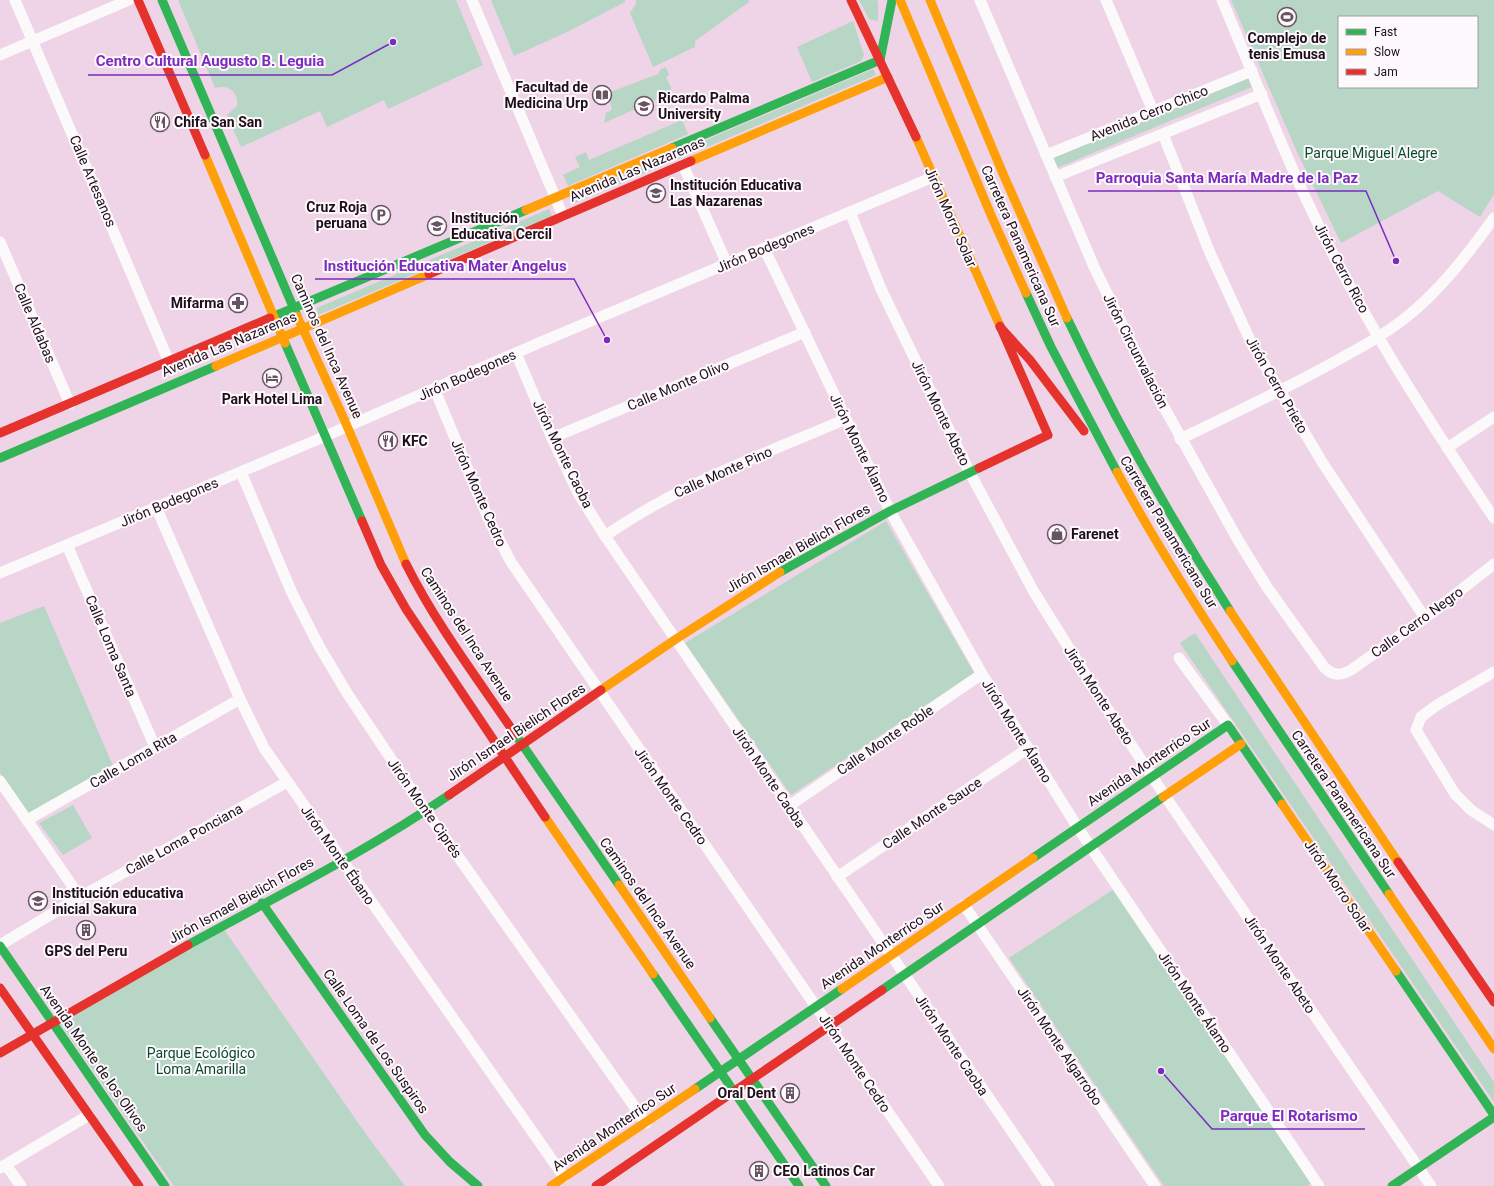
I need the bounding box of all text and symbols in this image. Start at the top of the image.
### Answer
sports icon: Complejo de tenis Emusa [1276,6,1298,28]
legend [1338,16,1478,88]
text: Fast [1374,25,1397,39]
place label: Complejo de tenis Emusa [1248,30,1327,62]
text: Slow [1374,45,1400,59]
callout: Centro Cultural Augusto B. Leguia [88,48,332,75]
text: Centro Cultural Augusto B. Leguia [96,52,324,70]
text: Jam [1374,65,1398,79]
place label: Facultad de Medicina Urp [505,79,588,111]
street label: Avenida Cerro Chico [1088,82,1210,144]
library icon: Facultad de Medicina Urp [591,84,613,106]
place label: Ricardo Palma University [658,90,750,122]
school or university icon: Ricardo Palma University [633,95,655,117]
restaurant icon: Chifa San San [149,111,171,133]
place label: Chifa San San [174,114,262,130]
street label: Calle Artesanos [66,133,120,229]
street label: Avenida Las Nazarenas [567,133,707,205]
park label: Parque Miguel Alegre [1305,145,1437,161]
street label: Carretera Panamericana Sur [978,163,1064,329]
street label: Jirón Morro Solar [922,164,980,270]
callout: Parroquia Santa María Madre de la Paz [1088,164,1366,191]
text: Parroquia Santa María Madre de la Paz [1096,169,1359,187]
place label: Institución Educativa Las Nazarenas [670,177,802,209]
school or university icon: Institución Educativa Las Nazarenas [645,182,667,204]
place label: Cruz Roja peruana [306,199,367,231]
parking icon: Cruz Roja peruana [370,204,392,226]
place label: Institución Educativa Cercil [451,210,552,242]
school or university icon: Institución Educativa Cercil [426,215,448,237]
street label: Jirón Bodegones [713,220,817,276]
street label: Jirón Cerro Rico [1312,220,1372,316]
callout: Institución Educativa Mater Angelus [315,252,574,279]
text: Institución Educativa Mater Angelus [323,257,567,275]
street label: Caminos del Inca Avenue [288,271,366,421]
street label: Calle Aldabas [11,281,59,365]
street label: Jirón Circunvalación [1100,291,1172,411]
pharmacy icon: Mifarma [227,292,249,314]
place label: Mifarma [171,295,225,311]
street label: Avenida Las Nazarenas [159,308,299,380]
street label: Jirón Cerro Prieto [1243,334,1311,436]
street label: Jirón Bodegones [416,346,518,404]
street label: Calle Monte Olivo [625,356,731,414]
street label: Jirón Monte Abeto [909,358,973,468]
hotel icon: Park Hotel Lima [261,367,283,389]
place label: Park Hotel Lima [222,391,323,407]
street label: Jirón Monte Álamo [827,391,894,505]
street label: Jirón Monte Caoba [530,397,596,511]
restaurant icon: KFC [377,430,399,452]
place label: KFC [402,433,428,449]
street label: Jirón Monte Cedro [448,437,510,549]
street label: Calle Monte Pino [671,443,775,501]
street label: Carretera Panamericana Sur [1117,453,1221,611]
street label: Jirón Bodegones [117,474,221,530]
street label: Jirón Ismael Bielich Flores [723,500,873,596]
shop icon: Farenet [1046,523,1068,545]
place label: Farenet [1071,526,1119,542]
street label: Caminos del Inca Avenue [418,564,516,704]
street label: Calle Cerro Negro [1368,583,1466,661]
street label: Calle Loma Santa [82,593,140,699]
street label: Jirón Monte Abeto [1061,642,1137,748]
street label: Jirón Monte Álamo [979,676,1056,786]
street label: Jirón Ismael Bielich Flores [444,680,588,784]
street label: Calle Monte Roble [834,702,936,778]
street label: Avenida Monterrico Sur [1084,715,1214,809]
street label: Jirón Monte Caoba [729,723,809,831]
street label: Carretera Panamericana Sur [1288,727,1400,881]
street label: Calle Loma Rita [87,729,179,791]
street label: Jirón Monte Cedro [631,744,711,848]
street label: Jirón Monte Ciprés [385,755,465,861]
street label: Calle Monte Sauce [879,774,985,852]
street label: Calle Loma Ponciana [123,800,245,878]
street label: Jirón Monte Ébano [298,802,379,908]
street label: Caminos del Inca Avenue [596,834,700,972]
street label: Jirón Morro Solar [1301,837,1375,935]
street label: Jirón Ismael Bielich Flores [166,853,316,947]
place label: Institución educativa inicial Sakura [52,885,184,917]
school or university icon: Institución educativa inicial Sakura [27,890,49,912]
street label: Avenida Monterrico Sur [817,898,947,992]
street label: Jirón Monte Abeto [1241,912,1319,1016]
building icon: GPS del Peru [75,919,97,941]
place label: GPS del Peru [45,943,128,959]
street label: Jirón Monte Álamo [1155,948,1236,1056]
street label: Calle Loma de Los Suspiros [320,966,432,1116]
street label: Avenida Monte de los Olivos [37,981,151,1135]
street label: Jirón Monte Algarrobo [1014,984,1106,1108]
street label: Jirón Monte Caoba [912,991,992,1099]
street label: Jirón Monte Cedro [816,1011,894,1115]
park label: Parque Ecológico Loma Amarilla [147,1045,255,1077]
street label: Avenida Monterrico Sur [549,1080,679,1174]
building icon: Oral Dent [779,1082,801,1104]
place label: Oral Dent [718,1085,776,1101]
callout: Parque El Rotarismo [1212,1102,1365,1129]
text: Parque El Rotarismo [1220,1107,1358,1125]
building icon: CEO Latinos Car [748,1160,770,1182]
place label: CEO Latinos Car [773,1163,875,1179]

